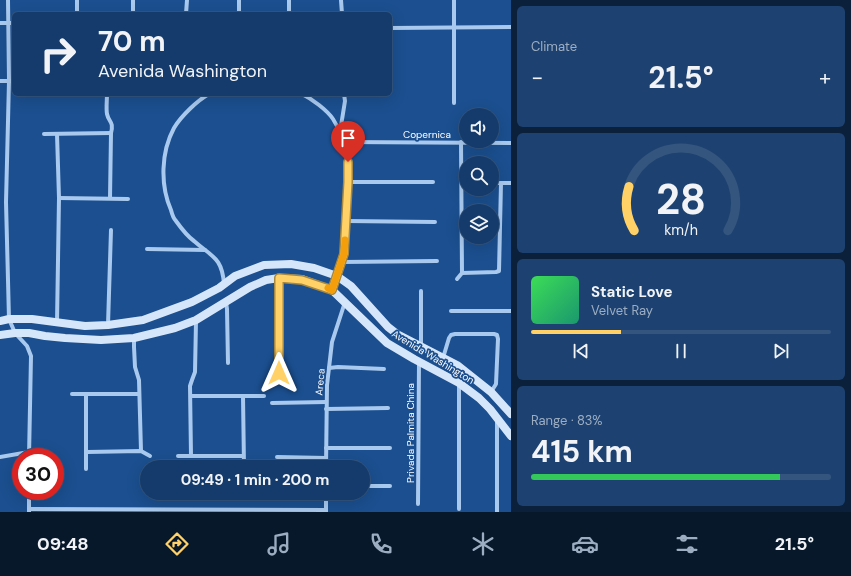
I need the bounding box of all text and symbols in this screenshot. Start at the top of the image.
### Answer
text: 70 m [98,23,166,60]
icon: right [32,28,84,80]
text: Climate [531,38,577,55]
text: 21.5° [648,58,714,97]
text: Avenida Washington [98,59,267,83]
text: − [531,63,543,92]
text: + [819,63,831,92]
map controls [459,108,499,244]
button: sound [459,108,499,148]
pin [331,121,365,162]
icon: arrive [337,127,359,149]
street label: Copernica [403,128,451,141]
button: search [459,156,499,196]
text: 28 [656,173,706,227]
button: layers [459,204,499,244]
text: km/h [664,220,698,238]
text: Static Love [591,282,672,302]
text: Velvet Ray [591,302,653,319]
street label: Avenida Washington [389,327,477,387]
icon: previous [570,340,592,362]
icon: pause [670,340,692,362]
icon: next [770,340,792,362]
position arrow [258,352,300,394]
street label: Areca [312,368,328,396]
street label: Privada Palmita China [404,383,417,483]
text: Range · 83% [531,412,603,429]
text: 415 km [531,432,633,471]
speed limit sign: 30 [12,448,64,500]
text: 09:49 · 1 min · 200 m [181,470,329,490]
icon: directions [163,530,191,558]
icon: music [265,530,293,558]
icon: phone [367,530,395,558]
icon: climate [469,530,497,558]
icon: car [571,530,599,558]
icon: filters [673,530,701,558]
text: 09:48 [37,532,89,556]
text: 21.5° [775,532,814,556]

